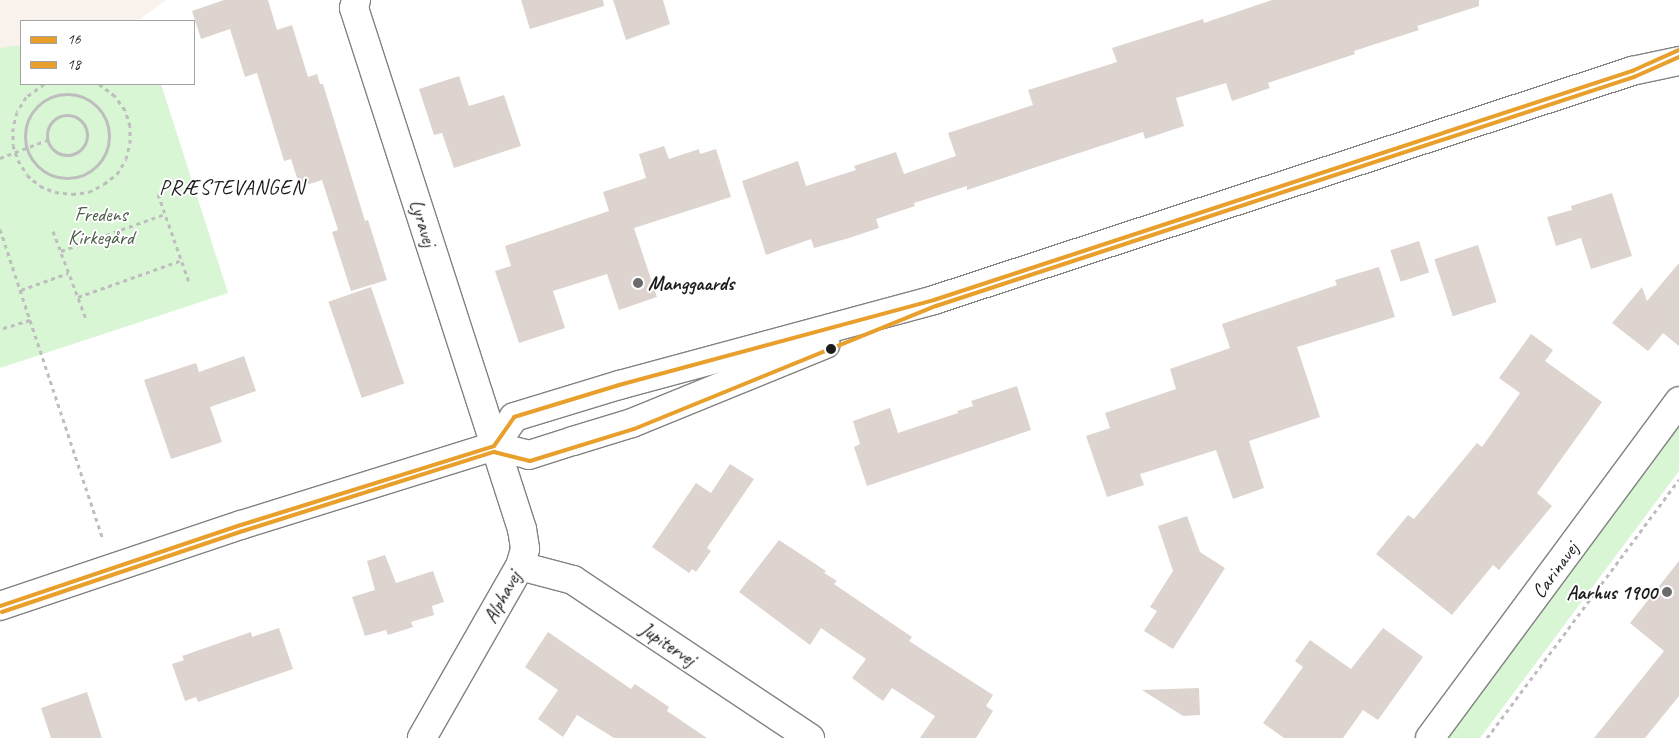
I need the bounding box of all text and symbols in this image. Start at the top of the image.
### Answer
legend [20,20,195,85]
text: 16 [67,30,81,49]
text: 18 [67,55,81,74]
district label: PRÆSTEVANGEN [158,174,306,200]
street label: Lyravej [404,196,442,250]
park label: Fredens Kirkegård [68,203,134,250]
place label: Manggaards [648,271,734,295]
marker: Manggaards [632,277,644,289]
unlabelled marker [826,344,836,354]
street label: Carinavej [1527,537,1583,603]
street label: Alphavej [478,567,526,627]
place label: Aarhus 1900 [1566,580,1657,604]
marker: Aarhus 1900 [1661,586,1673,598]
street label: Jupitervej [636,617,700,671]

